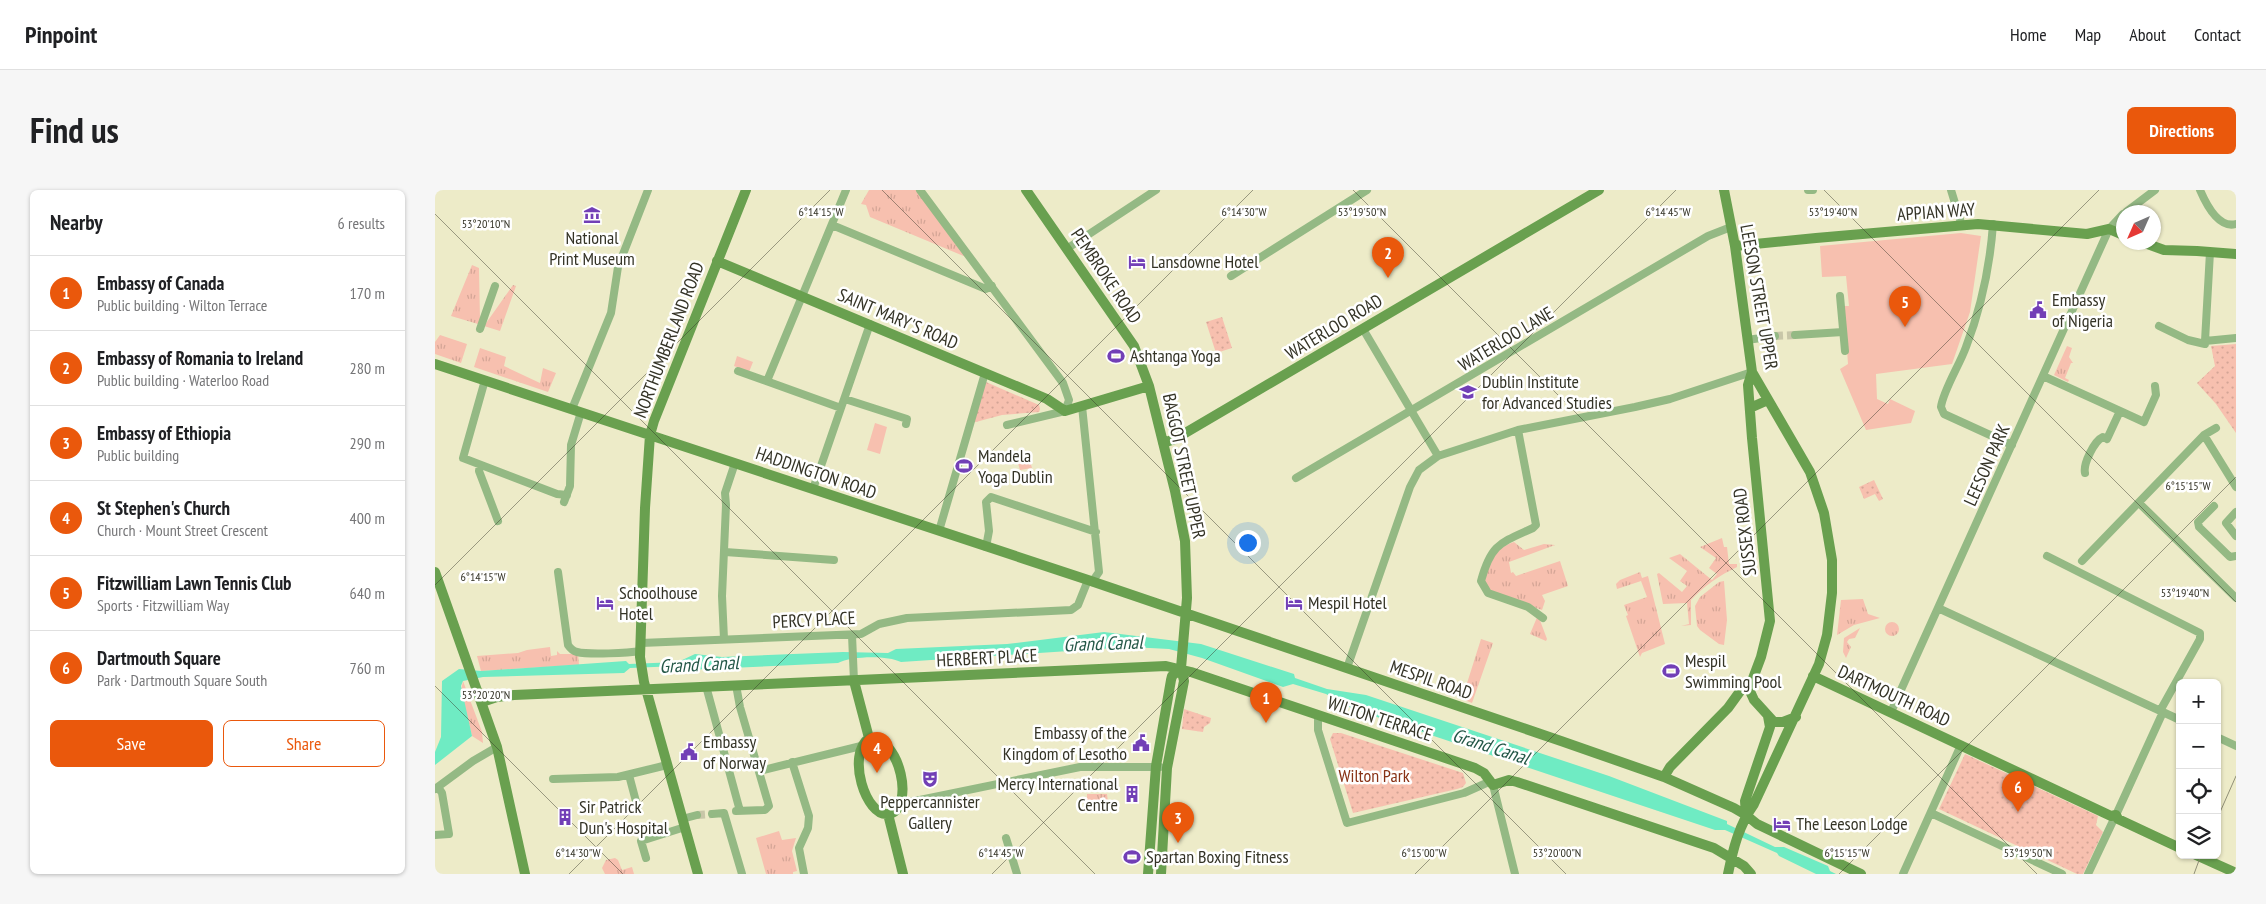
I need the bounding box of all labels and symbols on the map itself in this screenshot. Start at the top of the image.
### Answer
street label: APPIAN WAY [1896,197,1976,226]
text: 6°14'15"W [798,204,844,219]
text: 6°14'30"W [1221,204,1267,219]
text: 53°19'50"N [1338,204,1386,219]
text: 6°14'45"W [1645,204,1691,219]
text: 53°19'40"N [1809,204,1857,219]
museum icon: National Print Museum [582,205,602,225]
north arrow [2116,205,2161,250]
text: 53°20'10"N [462,216,510,231]
street label: LEESON STREET UPPER [1735,222,1784,372]
street label: PEMBROKE ROAD [1066,224,1147,328]
place label: National Print Museum [549,226,635,270]
pin: 2 [1372,237,1404,278]
place label: Lansdowne Hotel [1151,250,1259,273]
hotel icon: Lansdowne Hotel [1127,252,1147,272]
street label: NORTHUMBERLAND ROAD [628,258,709,421]
street label: SAINT MARY'S ROAD [835,283,962,354]
pin: 5 [1889,286,1921,327]
place label: Embassy of Nigeria [2052,288,2113,332]
street label: WATERLOO ROAD [1281,289,1386,365]
public building icon: Embassy of Nigeria [2028,300,2048,320]
street label: WATERLOO LANE [1454,301,1558,376]
place label: Ashtanga Yoga [1130,344,1221,367]
sports icon: Ashtanga Yoga [1106,346,1126,366]
place label: Dublin Institute for Advanced Studies [1482,370,1612,414]
school or university icon: Dublin Institute for Advanced Studies [1458,382,1478,402]
street label: BAGGOT STREET UPPER [1158,391,1211,541]
street label: LEESON PARK [1958,420,2015,509]
street label: HADDINGTON ROAD [753,441,880,504]
place label: Mandela Yoga Dublin [978,444,1053,488]
sports icon: Mandela Yoga Dublin [954,456,974,476]
text: 6°15'15"W [2165,478,2211,493]
street label: SUSSEX ROAD [1728,487,1761,577]
your location [1235,530,1261,556]
text: 6°14'15"W [460,569,506,584]
place label: Schoolhouse Hotel [619,581,698,625]
text: 53°19'40"N [2161,585,2209,600]
place label: Mespil Hotel [1308,591,1387,614]
hotel icon: Schoolhouse Hotel [595,593,615,613]
hotel icon: Mespil Hotel [1284,593,1304,613]
street label: PERCY PLACE [772,606,856,633]
water label: Grand Canal [1063,630,1145,656]
street label: HERBERT PLACE [936,643,1038,672]
place label: Mespil Swimming Pool [1685,649,1782,693]
water label: Grand Canal [659,650,741,678]
street label: MESPIL ROAD [1387,655,1475,704]
street label: DARTMOUTH ROAD [1834,659,1954,732]
sports icon: Mespil Swimming Pool [1661,661,1681,681]
pin: 1 [1250,682,1282,723]
text: 53°20'20"N [462,687,510,702]
street label: WILTON TERRACE [1325,691,1436,746]
place label: Embassy of the Kingdom of Lesotho [1003,721,1127,765]
water label: Grand Canal [1450,722,1534,770]
place label: Embassy of Norway [703,730,766,774]
pin: 4 [861,732,893,773]
public building icon: Embassy of the Kingdom of Lesotho [1131,733,1151,753]
public building icon: Embassy of Norway [679,742,699,762]
park label: Wilton Park [1338,764,1410,787]
theatre icon: Peppercannister Gallery [920,769,940,789]
pin: 6 [2002,771,2034,812]
place label: Mercy International Centre [998,772,1119,816]
building icon: Mercy International Centre [1122,784,1142,804]
place label: Peppercannister Gallery [880,790,980,834]
place label: Sir Patrick Dun's Hospital [579,795,669,839]
pin: 3 [1162,802,1194,843]
building icon: Sir Patrick Dun's Hospital [555,807,575,827]
place label: The Leeson Lodge [1796,812,1908,835]
hotel icon: The Leeson Lodge [1772,814,1792,834]
text: 6°14'30"W [555,845,601,860]
text: 6°14'45"W [978,845,1024,860]
place label: Spartan Boxing Fitness [1146,845,1289,868]
text: 6°15'00"W [1401,845,1447,860]
text: 53°20'00"N [1533,845,1581,860]
text: 6°15'15"W [1824,845,1870,860]
text: 53°19'50"N [2004,845,2052,860]
sports icon: Spartan Boxing Fitness [1122,847,1142,867]

